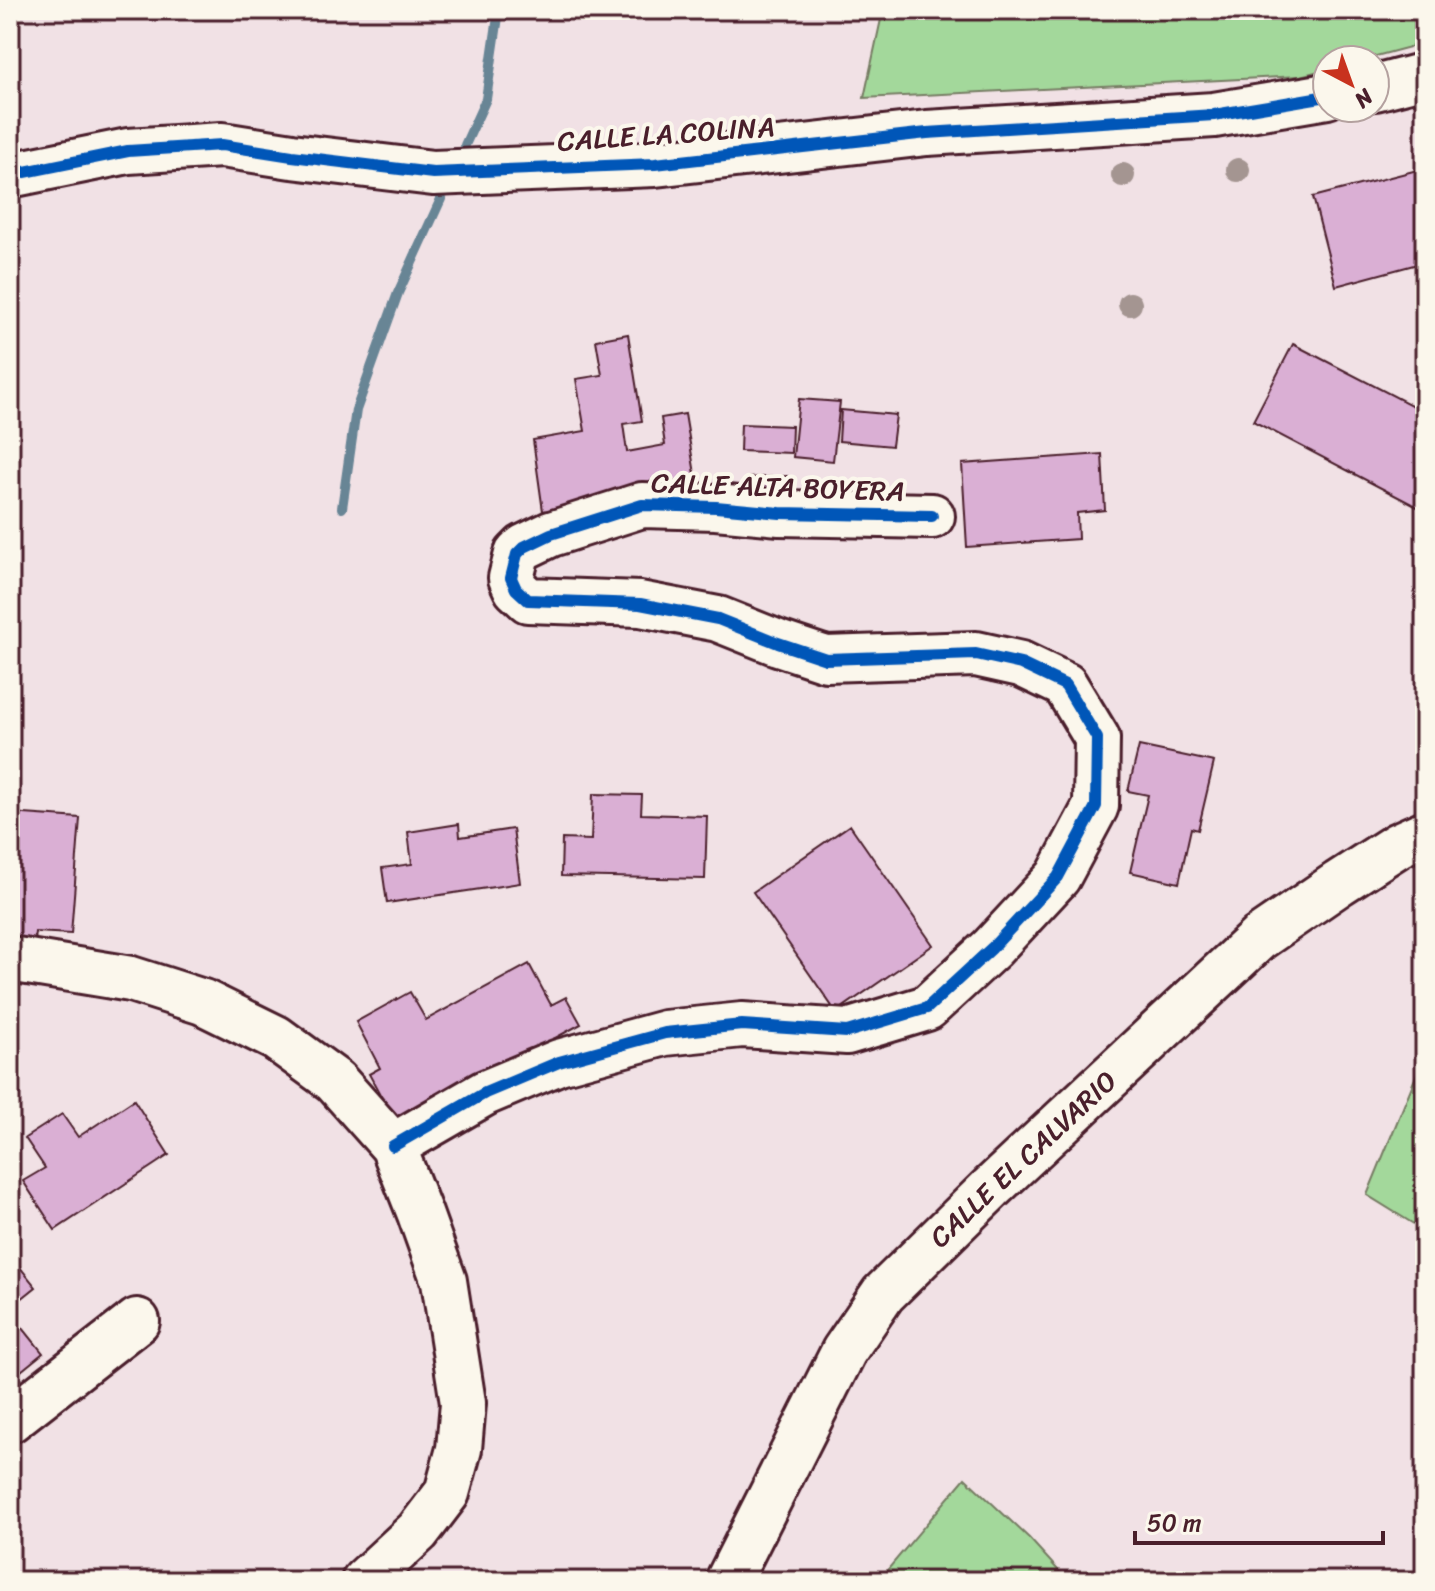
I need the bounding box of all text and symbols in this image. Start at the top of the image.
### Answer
north arrow [1311,44,1391,124]
text: N [1345,78,1383,119]
street label: CALLE LA COLINA [556,102,776,166]
street label: CALLE ALTA BOYERA [650,458,906,516]
street label: CALLE EL CALVARIO [917,1058,1129,1260]
scale bar [1135,1495,1383,1545]
text: 50 m [1147,1502,1202,1544]

